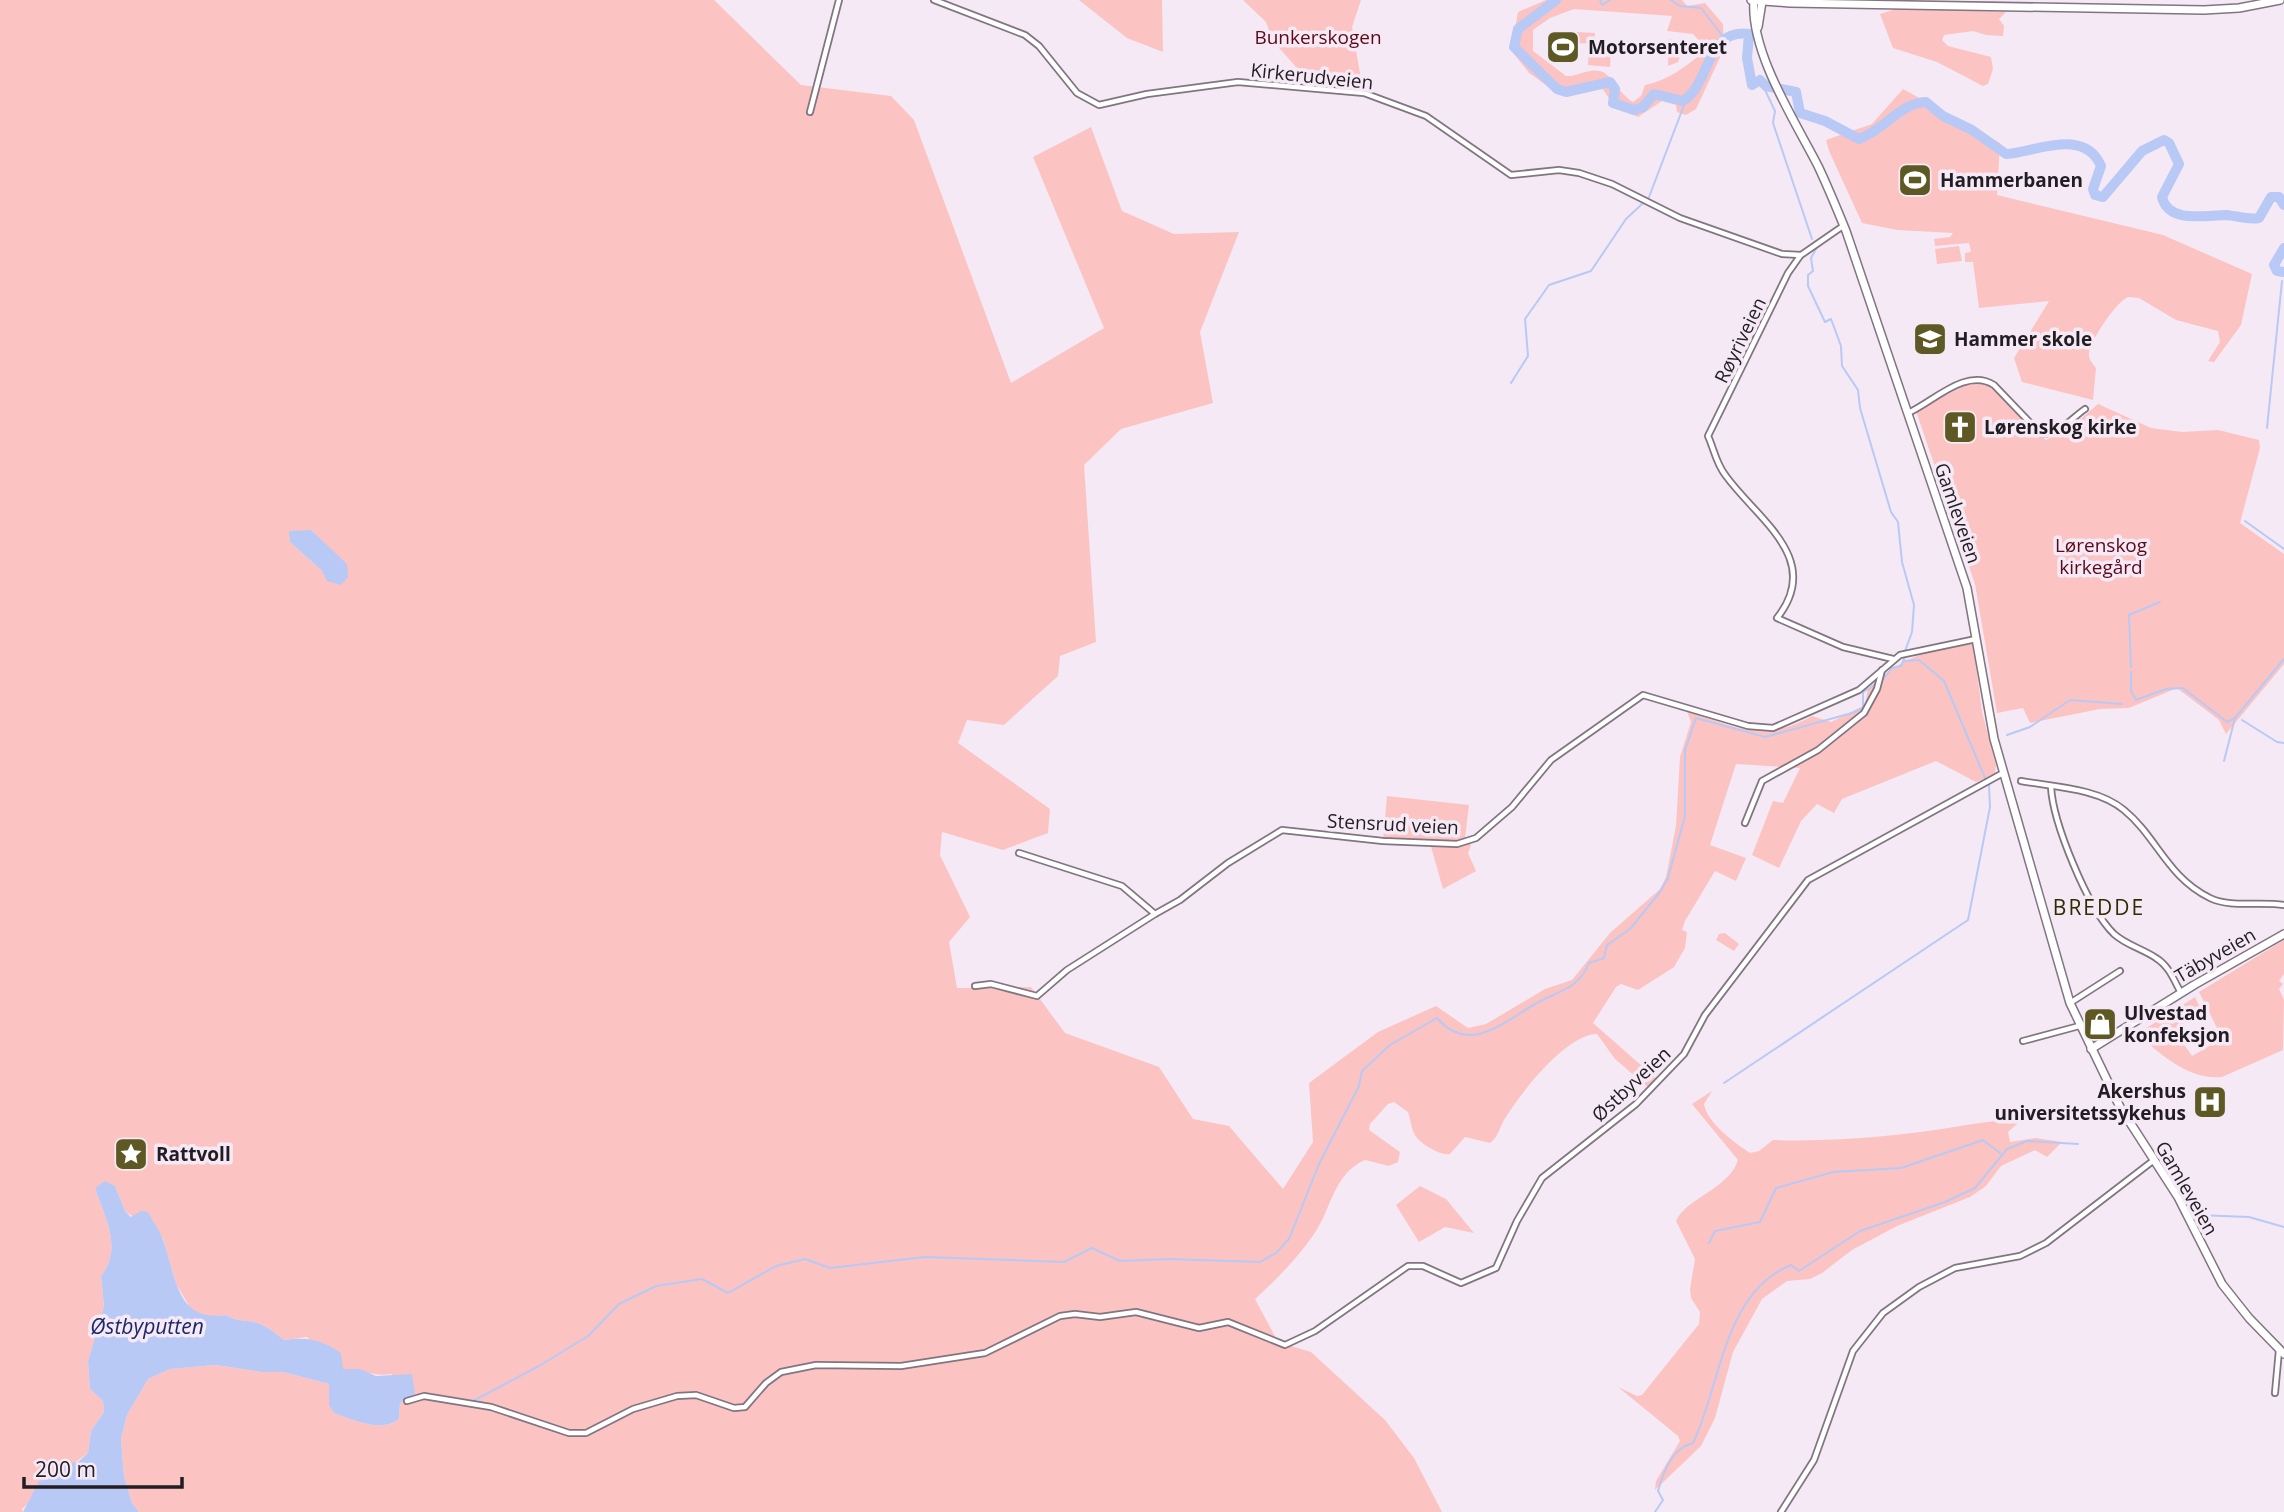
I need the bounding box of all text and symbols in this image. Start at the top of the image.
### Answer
park label: Bunkerskogen [1254,24,1382,50]
sports icon: Motorsenteret [1544,28,1582,66]
place label: Motorsenteret [1588,34,1727,60]
street label: Kirkerudveien [1249,57,1375,95]
sports icon: Hammerbanen [1896,161,1934,199]
place label: Hammerbanen [1940,167,2083,193]
street label: Røyriveien [1708,293,1772,387]
school or university icon: Hammer skole [1911,320,1949,358]
place label: Hammer skole [1954,326,2092,352]
church icon: Lørenskog kirke [1941,408,1979,446]
place label: Lørenskog kirke [1984,414,2137,440]
street label: Gamleveien [1929,459,1987,567]
park label: Lørenskog kirkegård [2055,532,2147,580]
street label: Stensrud veien [1326,808,1460,840]
district label: BREDDE [2053,893,2145,921]
street label: Täbyveien [2170,921,2260,989]
place label: Ulvestad konfeksjon [2124,1000,2230,1048]
shop icon: Ulvestad konfeksjon [2081,1005,2119,1043]
street label: Østbyveien [1586,1041,1676,1127]
place label: Akershus universitetssykehus [1994,1078,2186,1126]
hospital icon: Akershus universitetssykehus [2191,1083,2229,1121]
place icon: Rattvoll [112,1135,150,1173]
street label: Gamleveien [2150,1136,2224,1240]
place label: Rattvoll [156,1141,231,1167]
water label: Østbyputten [90,1312,204,1340]
scale bar [24,1446,182,1490]
text: 200 m [35,1455,96,1483]

